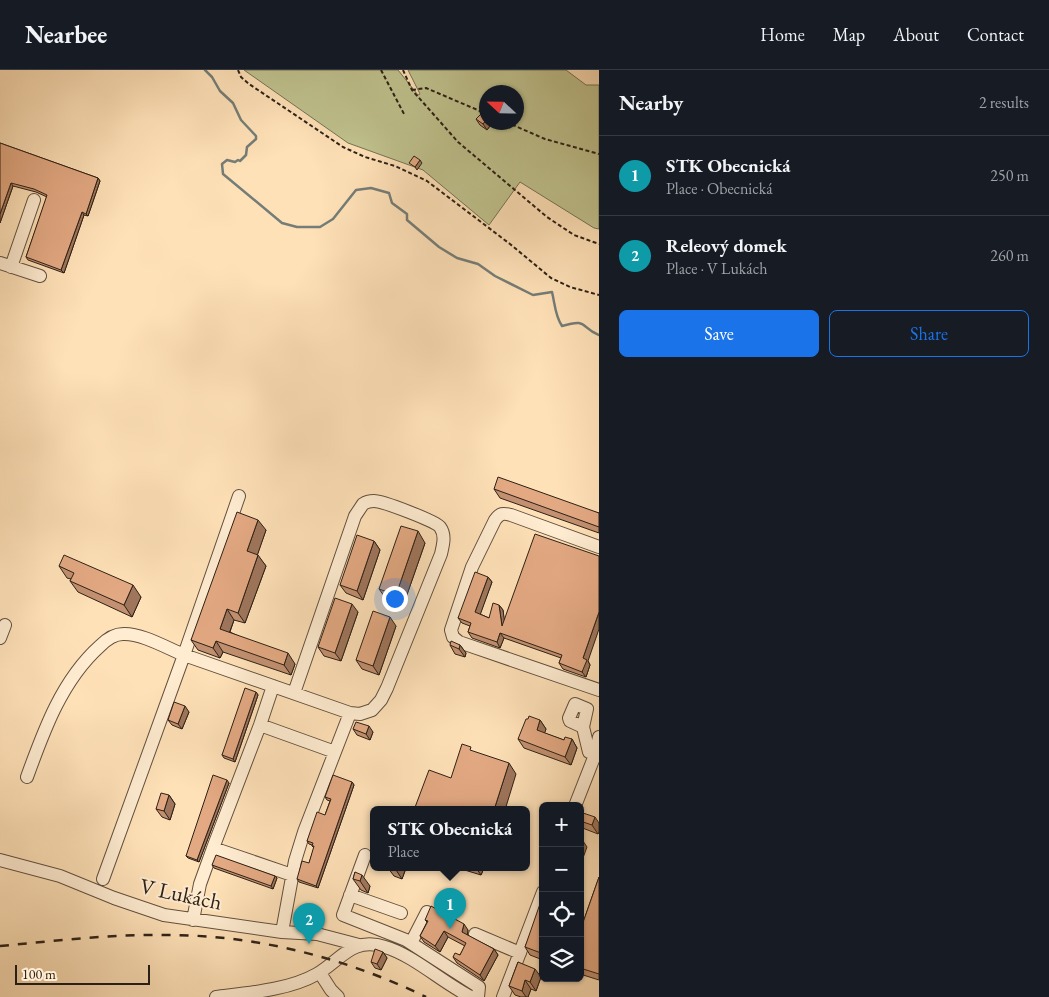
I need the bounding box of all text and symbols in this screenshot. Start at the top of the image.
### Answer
text: Nearbee [25,19,107,50]
text: Home [760,23,805,46]
text: Map [833,23,865,46]
text: About [893,23,939,46]
text: Contact [967,23,1024,46]
north arrow [479,85,524,130]
text: Nearby [619,89,683,116]
text: 2 results [979,92,1029,113]
text: STK Obecnická [666,153,791,178]
text: 1 [631,165,639,186]
text: 250 m [990,165,1029,186]
text: Place · Obecnická [666,178,773,199]
text: Releový domek [666,233,787,258]
text: 2 [631,245,639,266]
text: 260 m [990,245,1029,266]
text: Place · V Lukách [666,258,767,279]
button: Save [619,310,819,357]
button: Share [829,310,1029,357]
your location [382,586,408,612]
map controls [539,802,584,982]
button: + [539,802,584,847]
popup [370,806,530,871]
text: STK Obecnická [388,816,512,841]
text: Place [388,841,419,862]
button: − [539,847,584,892]
street label: V Lukách [137,871,225,917]
pin: 1 [434,888,466,929]
button: locate [539,892,584,937]
pin: 2 [293,903,325,944]
button: layers [539,937,584,982]
scale bar [15,962,150,985]
text: 100 m [22,965,56,983]

